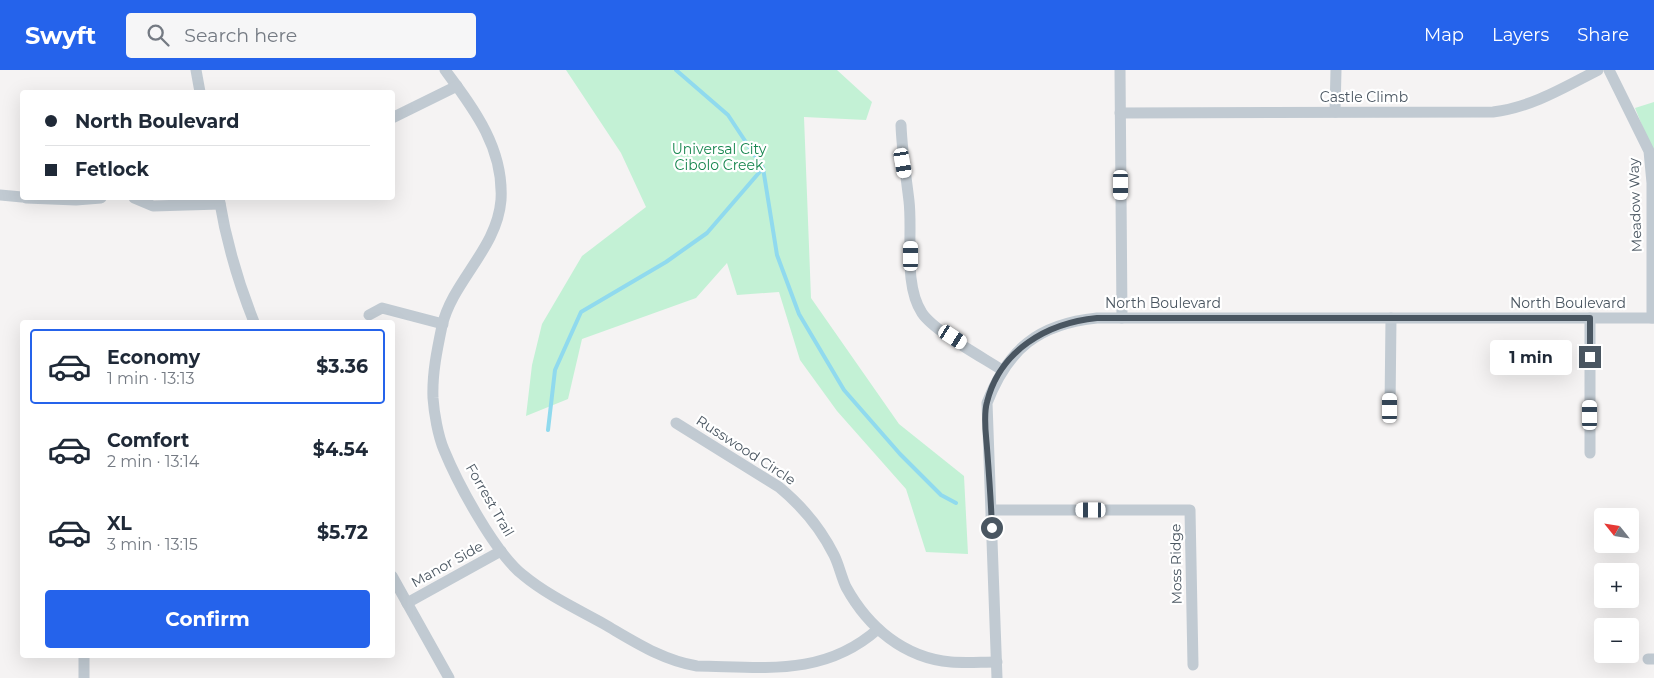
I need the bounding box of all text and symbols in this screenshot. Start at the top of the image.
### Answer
search box [126,13,476,58]
text: Swyft [25,21,96,50]
icon: search [144,21,172,49]
text: Search here [184,24,297,47]
text: Map [1424,24,1464,46]
text: Layers [1492,24,1549,46]
text: Share [1577,24,1629,46]
street label: Castle Climb [1320,88,1408,106]
text: North Boulevard [75,110,239,133]
park label: Universal City Cibolo Creek [672,140,767,174]
car [893,147,912,179]
street label: Meadow Way [1624,157,1646,252]
text: Fetlock [75,158,149,181]
car [1113,170,1128,200]
car [903,241,918,271]
street label: North Boulevard [1105,294,1221,312]
street label: North Boulevard [1510,294,1626,312]
car [936,323,969,351]
callout: 1 min [1490,340,1572,374]
icon: car [47,344,92,389]
text: Economy [107,346,200,369]
route end [1579,346,1601,368]
text: 1 min [1509,348,1553,367]
text: $3.36 [316,355,368,378]
text: 1 min · 13:13 [107,369,194,388]
car [1382,393,1397,423]
car [1582,400,1597,430]
street label: Russwood Circle [693,411,799,489]
icon: car [47,427,92,472]
text: Comfort [107,429,189,452]
text: $4.54 [313,438,368,461]
text: 2 min · 13:14 [107,452,199,471]
street label: Forrest Trail [462,460,518,540]
car [1076,503,1106,518]
north arrow [1594,508,1639,552]
map controls [1594,508,1639,663]
icon: car [47,510,92,555]
text: XL [107,512,132,535]
route start [981,517,1003,539]
text: $5.72 [317,521,368,544]
street label: Moss Ridge [1166,523,1186,605]
text: 3 min · 13:15 [107,535,198,554]
street label: Manor Side [408,537,486,591]
button: + [1594,563,1639,608]
button: Confirm [45,590,370,648]
button: − [1594,618,1639,663]

